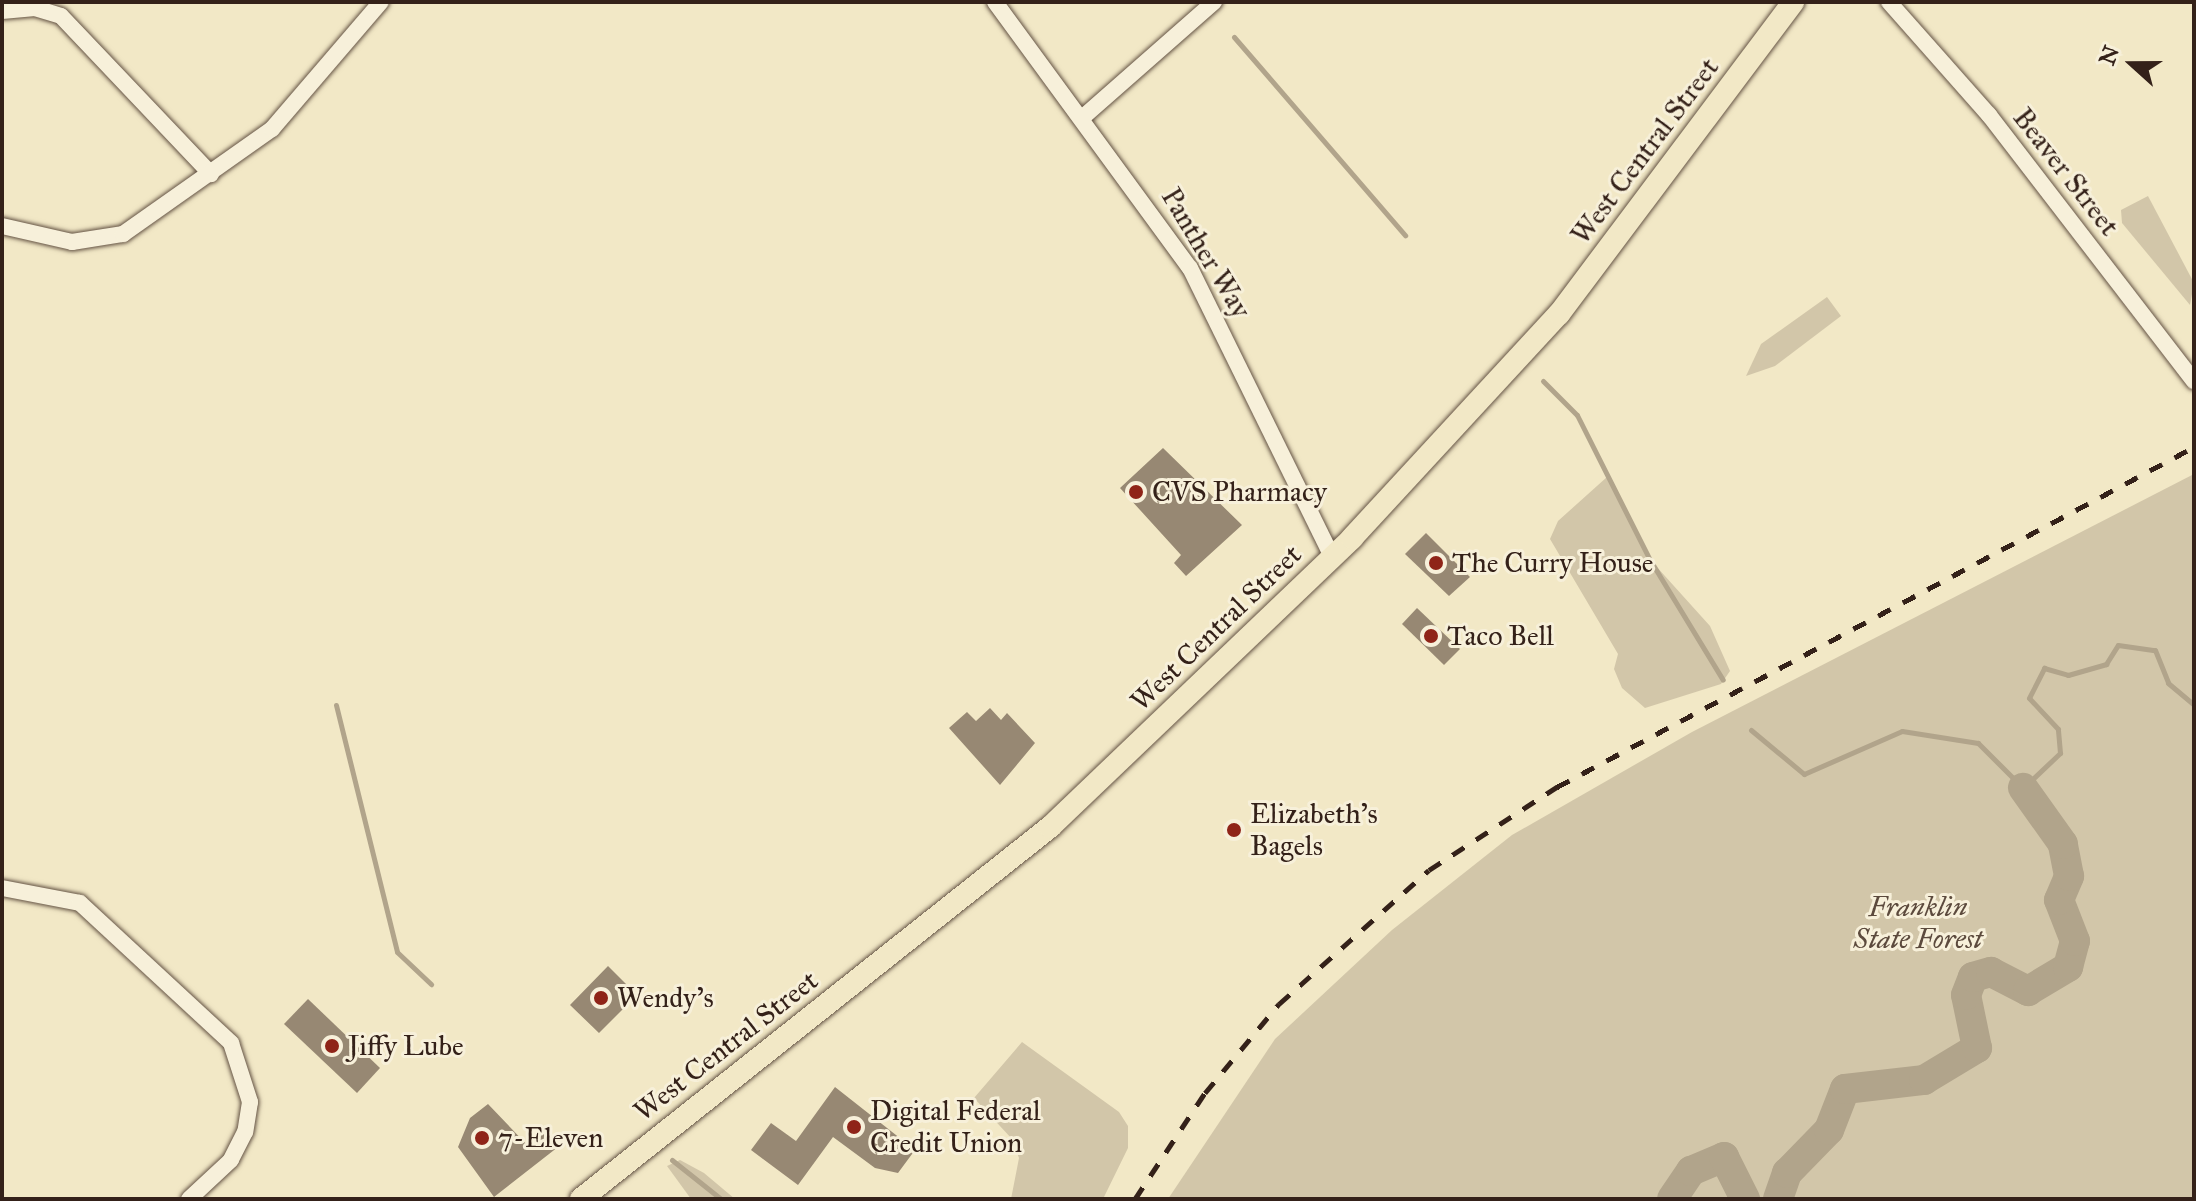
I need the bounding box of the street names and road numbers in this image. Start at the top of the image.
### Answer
street label: West Central Street [1564,51,1726,251]
street label: Beaver Street [2006,102,2126,242]
street label: Panther Way [1154,182,1258,324]
street label: West Central Street [1124,538,1308,718]
street label: West Central Street [627,964,825,1128]

